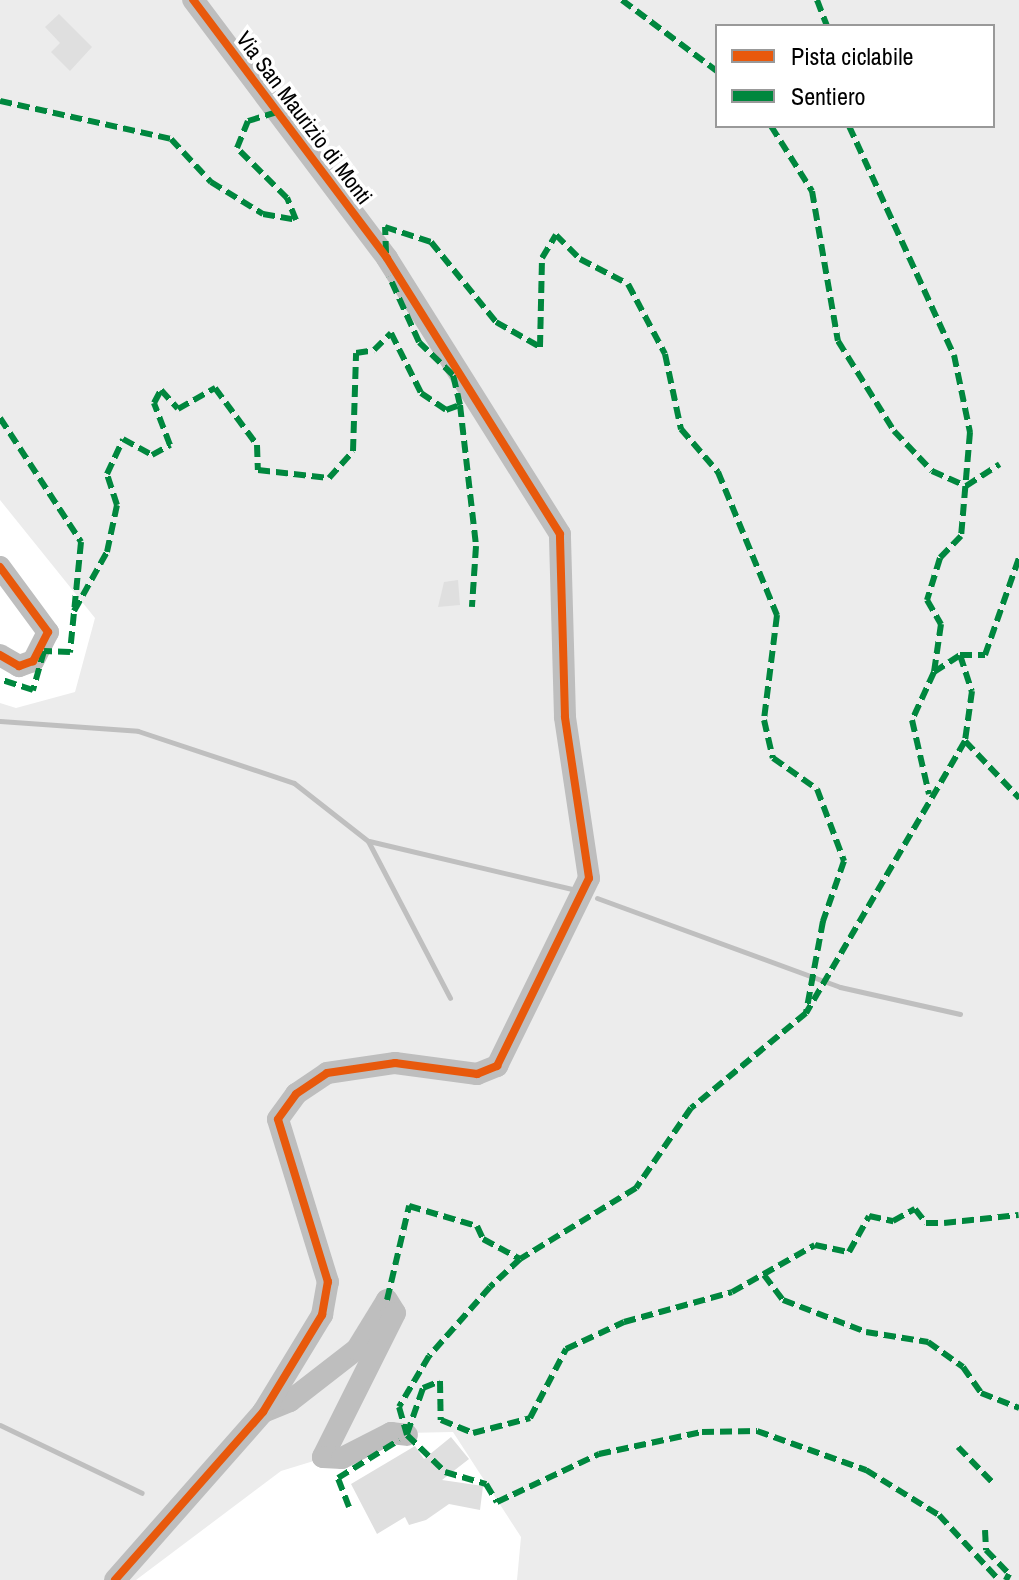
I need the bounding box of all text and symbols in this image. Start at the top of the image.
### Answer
legend [715,24,995,128]
street label: Via San Maurizio di Monti [230,26,378,210]
text: Pista ciclabile [791,40,914,72]
text: Sentiero [791,80,865,112]

